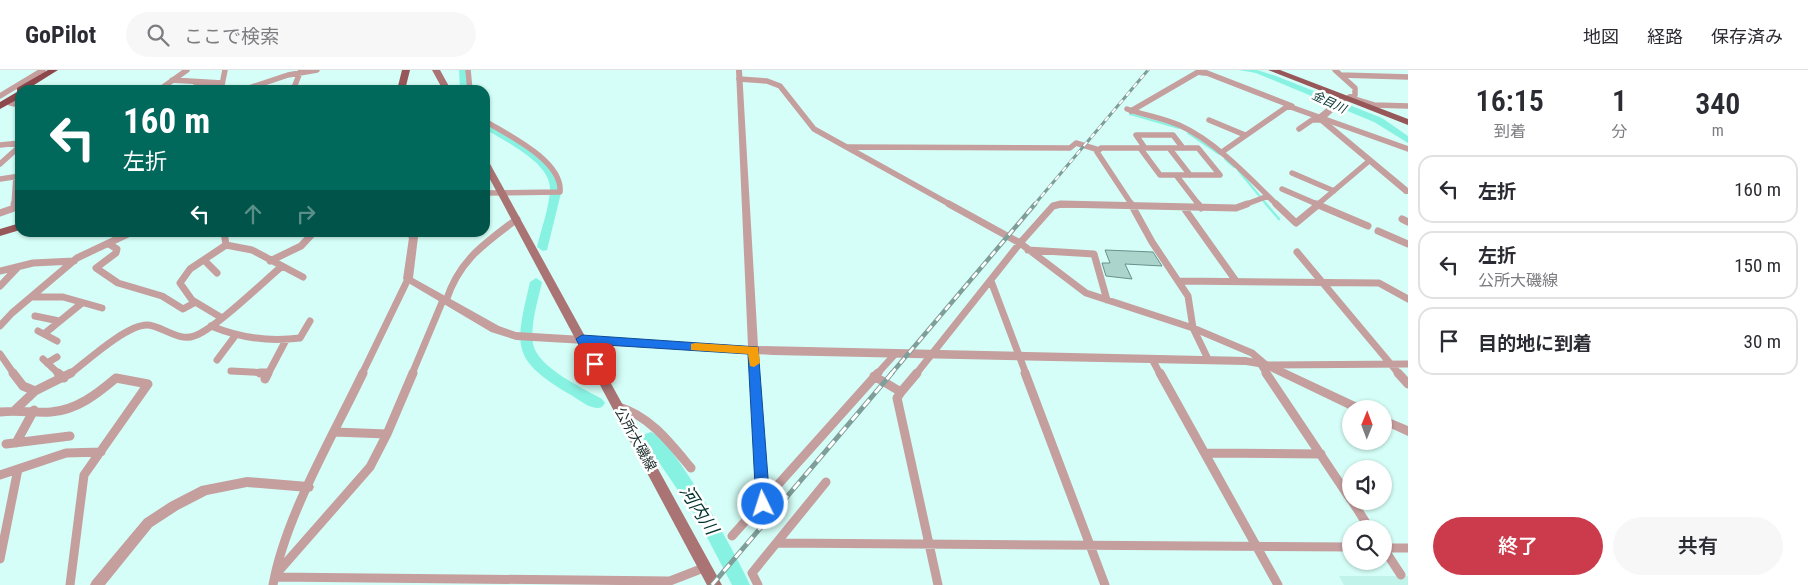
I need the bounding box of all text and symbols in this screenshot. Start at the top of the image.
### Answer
search box [126,12,476,57]
text: GoPilot [25,21,96,49]
icon: search [144,21,172,49]
text: ここで検索 [184,25,279,48]
text: 地図 [1583,26,1619,47]
text: 経路 [1647,26,1683,47]
text: 保存済み [1711,26,1783,47]
text: 16:15 [1476,83,1544,118]
text: 1 [1612,83,1627,118]
text: 340 [1695,86,1740,121]
water label: 金目川 [1310,88,1350,117]
text: 160 m [123,101,210,142]
icon: left [40,105,105,170]
text: m [1712,121,1724,140]
text: 到着 [1494,122,1526,141]
text: 分 [1612,122,1628,141]
text: 左折 [123,149,167,174]
icon: left [1435,175,1463,203]
text: 160 m [1734,178,1781,201]
text: 左折 [1478,180,1516,203]
icon: left [186,200,214,228]
icon: ahead [239,200,267,228]
icon: right [292,200,320,228]
text: 左折 [1478,244,1516,267]
icon: left [1435,251,1463,279]
text: 150 m [1734,254,1781,277]
text: 公所大磯線 [1478,271,1558,290]
icon: arrive [1435,327,1463,355]
text: 30 m [1744,330,1781,353]
text: 目的地に到着 [1478,332,1592,355]
pin [574,343,616,385]
icon: arrive [581,350,609,378]
north arrow [1342,400,1392,450]
map controls [1342,400,1392,570]
street label: 公所大磯線 [612,405,660,473]
button: sound [1342,460,1392,510]
position arrow [736,477,788,529]
water label: 河内川 [676,481,724,540]
button: 終了 [1433,517,1603,575]
button: 共有 [1613,517,1783,575]
button: search [1342,520,1392,570]

